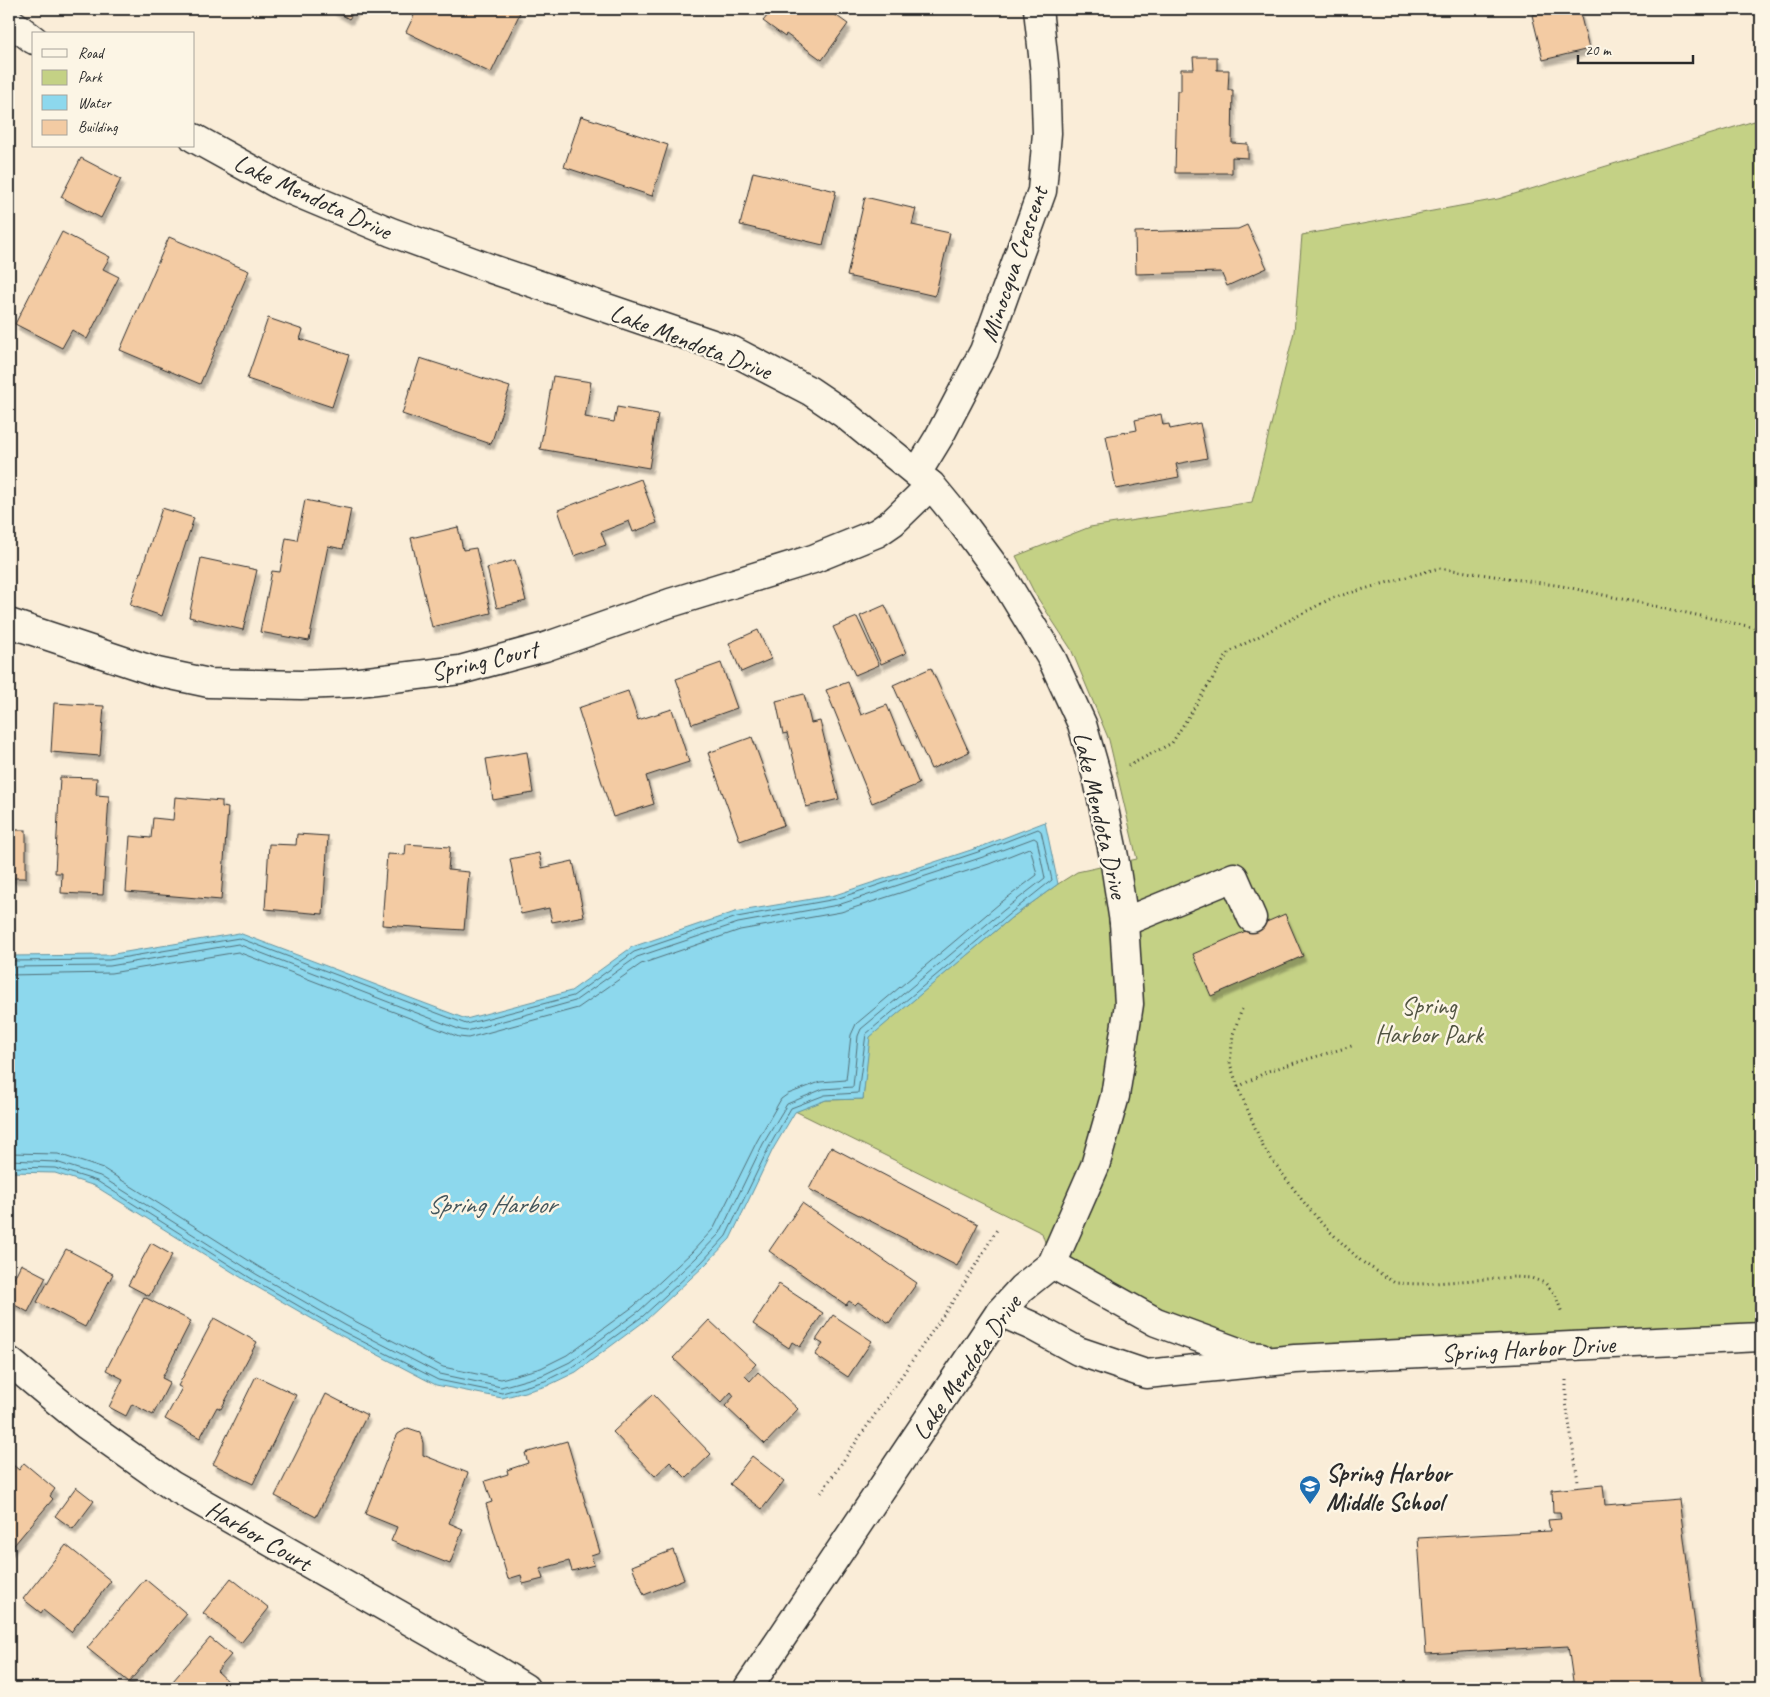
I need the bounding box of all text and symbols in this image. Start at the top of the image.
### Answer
legend [32,32,195,148]
scale bar [1578,32,1692,64]
text: 20 m [1585,41,1612,60]
text: Road [78,44,105,63]
text: Park [78,68,103,87]
text: Water [78,94,112,113]
text: Building [78,118,118,137]
street label: Lake Mendota Drive [229,147,398,248]
street label: Minocqua Crescent [972,180,1056,346]
street label: Lake Mendota Drive [606,297,777,388]
street label: Spring Court [428,632,544,689]
street label: Lake Mendota Drive [1065,729,1135,903]
park label: Spring Harbor Park [1375,990,1485,1051]
water label: Spring Harbor [427,1188,560,1221]
street label: Lake Mendota Drive [905,1287,1030,1446]
street label: Spring Harbor Drive [1440,1328,1618,1370]
place label: Spring Harbor Middle School [1326,1457,1454,1518]
school or university icon: Spring Harbor Middle School [1298,1474,1322,1505]
street label: Harbor Court [200,1493,319,1580]

